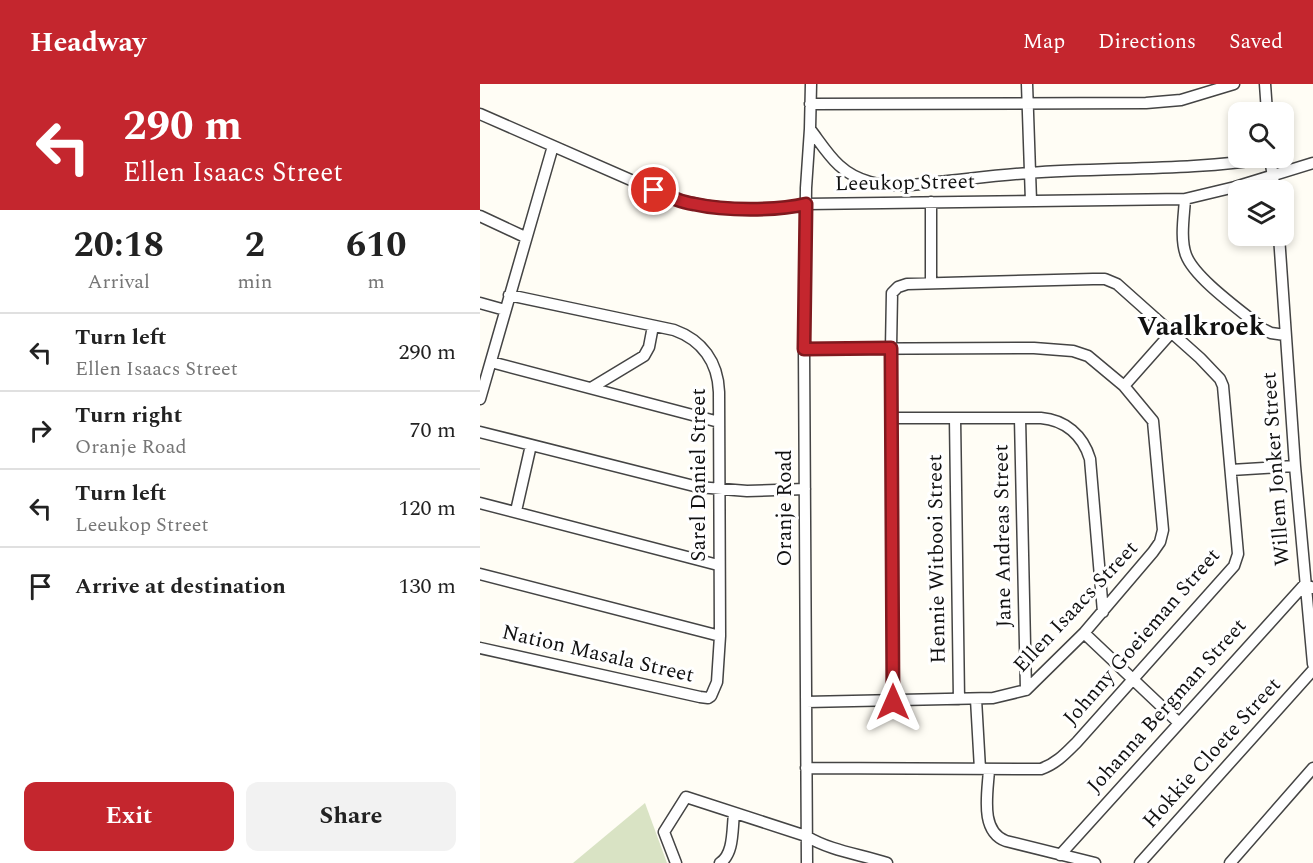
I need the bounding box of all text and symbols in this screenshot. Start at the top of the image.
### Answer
text: Headway [30,21,146,64]
text: Map [1023,26,1065,58]
text: Directions [1098,26,1196,58]
text: Saved [1229,26,1283,58]
text: 290 m [123,95,242,158]
map controls [1228,102,1294,246]
button: search [1228,102,1294,168]
icon: left [24,108,102,186]
text: Ellen Isaacs Street [123,152,343,194]
pin [628,164,679,215]
street label: Leeukop Street [835,166,975,200]
icon: arrive [637,173,670,206]
button: layers [1228,180,1294,246]
text: 20:18 [73,218,164,273]
text: 2 [245,218,265,273]
text: 610 [346,218,406,273]
text: Arrival [88,267,150,297]
text: min [237,267,272,297]
text: m [368,267,385,297]
district label: Vaalkroek [1137,306,1266,348]
text: Turn left [75,321,167,354]
icon: left [24,336,57,369]
text: 290 m [399,336,456,369]
text: Ellen Isaacs Street [75,354,238,384]
street label: Willem Jonker Street [1253,371,1299,567]
street label: Sarel Daniel Street [683,388,715,562]
text: Turn right [75,399,182,432]
icon: right [24,414,57,447]
text: 70 m [410,414,456,447]
text: Oranje Road [75,432,187,462]
street label: Jane Andreas Street [985,444,1021,628]
street label: Oranje Road [769,449,801,567]
street label: Hennie Witbooi Street [919,454,955,664]
text: Turn left [75,477,167,510]
icon: left [24,492,57,525]
text: 120 m [399,492,456,525]
text: Leeukop Street [75,510,209,540]
street label: Ellen Isaacs Street [1006,534,1146,680]
street label: Johnny Goeieman Street [1056,541,1228,733]
icon: arrive [24,570,57,603]
text: Arrive at destination [75,570,286,603]
text: 130 m [399,570,456,603]
street label: Johanna Bergman Street [1080,611,1254,801]
street label: Nation Masala Street [499,616,697,692]
position arrow [861,670,925,734]
street label: Hokkie Cloete Street [1135,670,1289,836]
button: Exit [24,782,234,851]
button: Share [246,782,456,851]

